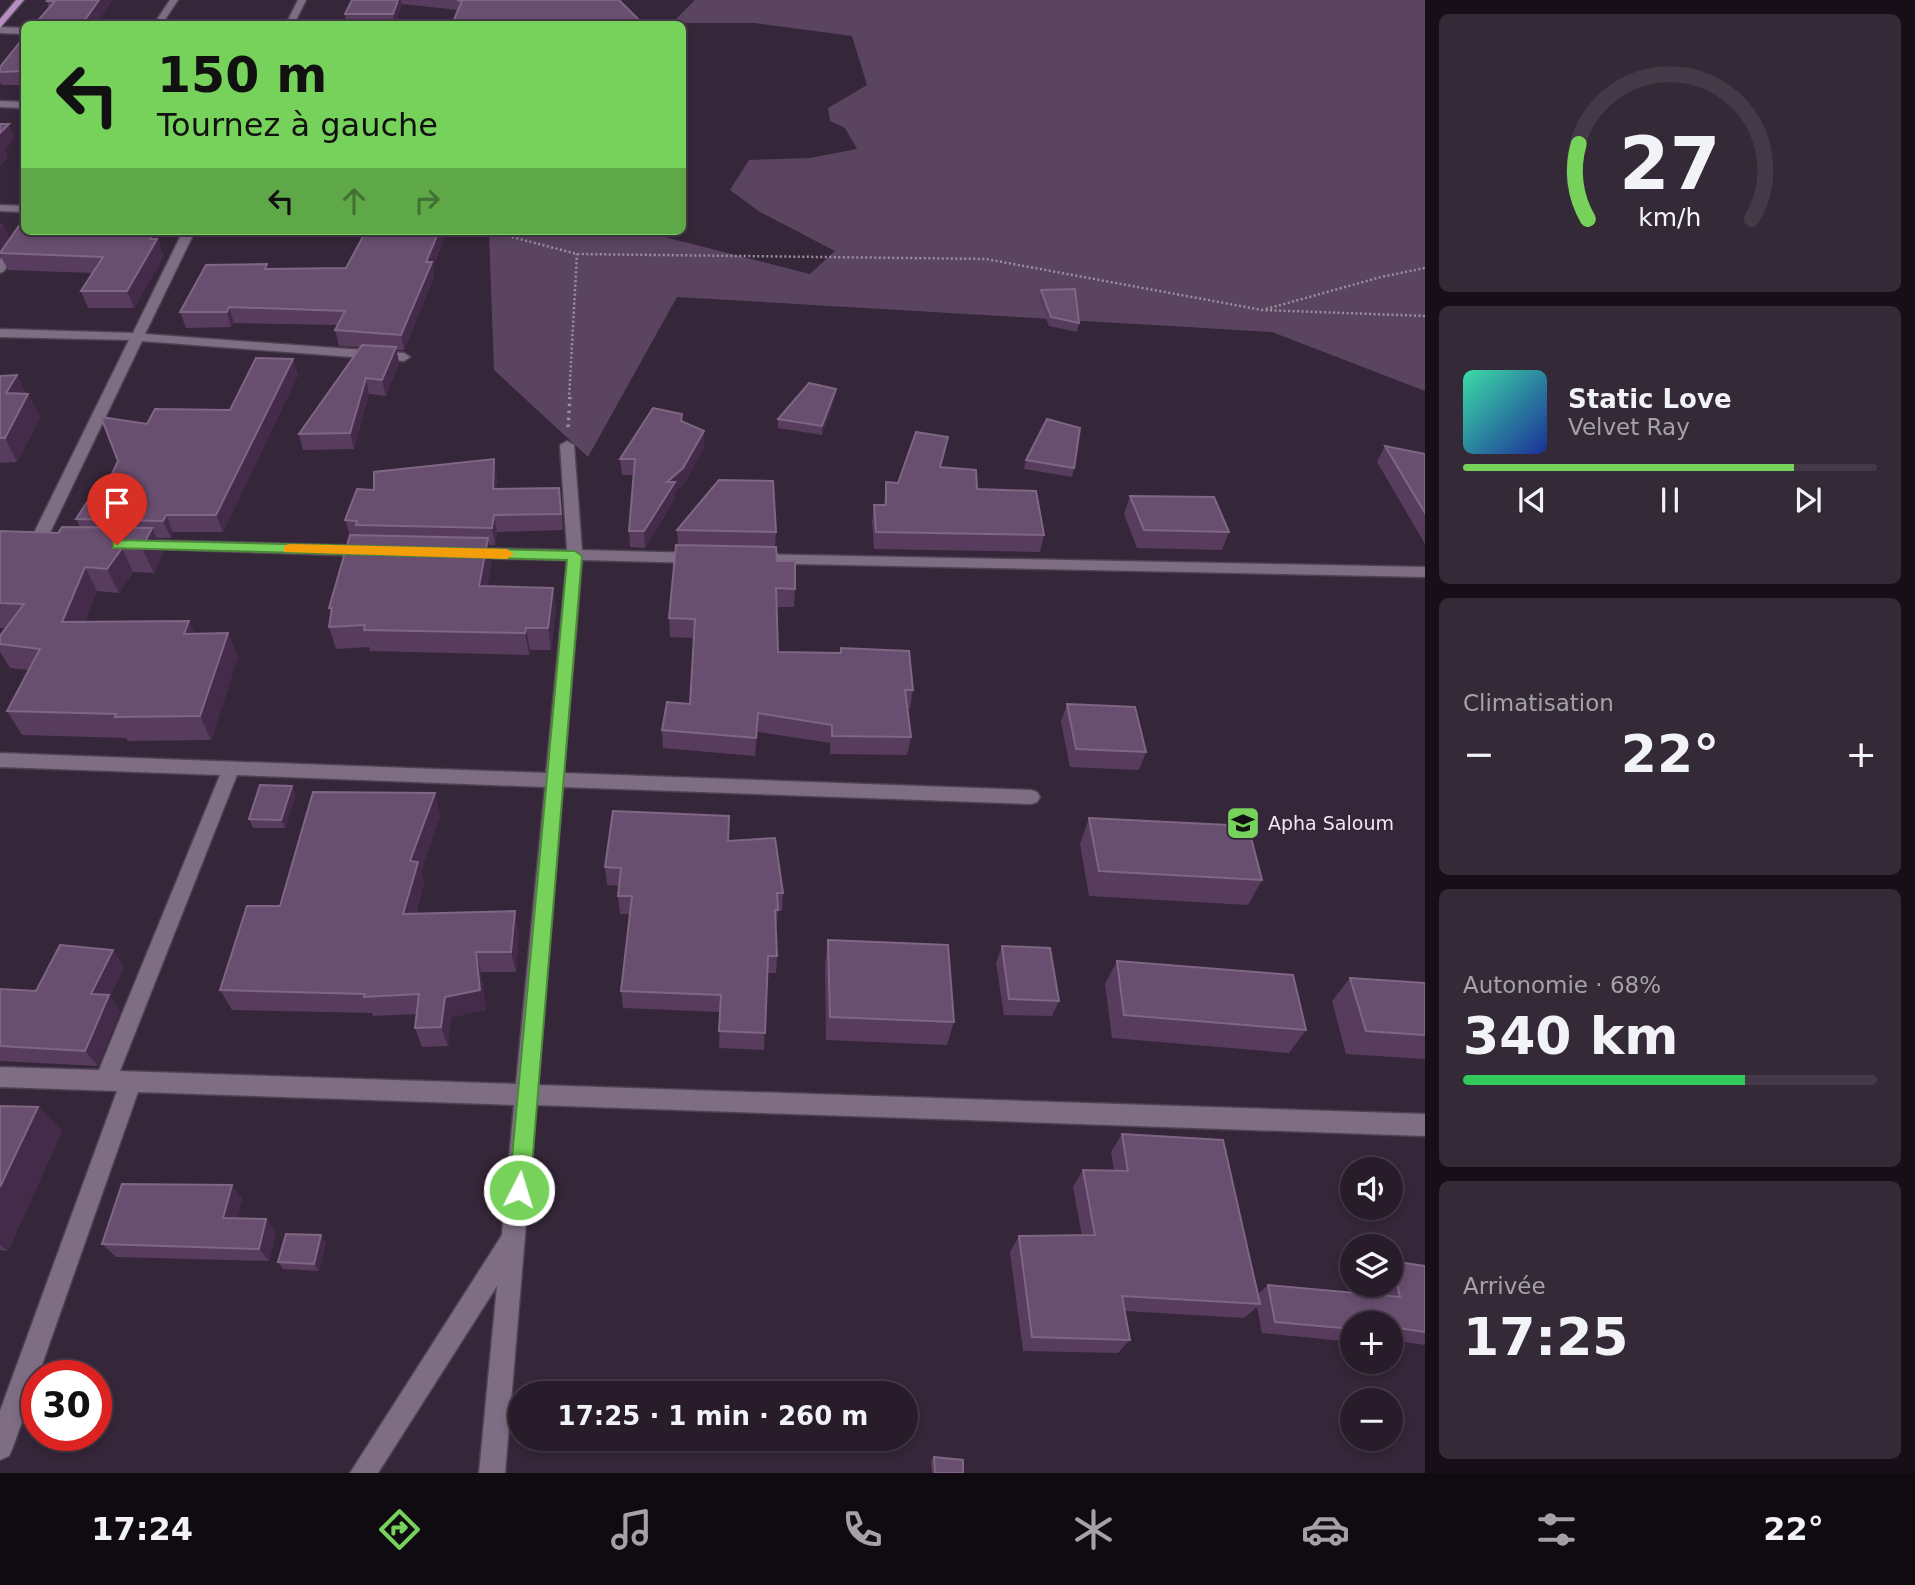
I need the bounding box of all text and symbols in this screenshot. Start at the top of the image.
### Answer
text: 150 m [157,47,327,104]
icon: left [42,49,133,140]
text: Tournez à gauche [157,106,438,144]
text: 27 [1619,121,1721,206]
icon: left [262,182,300,220]
icon: ahead [335,182,373,220]
icon: right [408,182,446,220]
text: km/h [1638,203,1702,232]
text: Static Love [1568,384,1732,414]
text: Velvet Ray [1568,414,1690,440]
pin [87,473,147,545]
icon: previous [1513,481,1551,519]
icon: pause [1651,481,1689,519]
icon: next [1789,481,1827,519]
icon: arrive [98,484,136,522]
text: Climatisation [1463,690,1614,716]
text: 22° [1621,724,1719,784]
text: − [1463,732,1495,776]
text: + [1845,732,1877,776]
school or university icon: Apha Saloum [1224,804,1262,842]
place label: Apha Saloum [1268,812,1394,834]
text: Autonomie · 68% [1463,972,1661,998]
text: 340 km [1463,1006,1678,1066]
position arrow [482,1153,556,1227]
map controls [1340,1157,1403,1451]
button: sound [1340,1157,1403,1220]
button: layers [1340,1234,1403,1297]
text: Arrivée [1463,1273,1546,1299]
text: 17:25 [1463,1307,1629,1367]
button: + [1340,1311,1403,1374]
speed limit sign: 30 [21,1360,112,1451]
button: − [1340,1388,1403,1451]
text: 17:25 · 1 min · 260 m [558,1401,868,1431]
icon: directions [375,1505,424,1554]
icon: music [607,1505,656,1554]
icon: phone [838,1505,887,1554]
icon: climate [1069,1505,1118,1554]
icon: car [1301,1505,1350,1554]
icon: filters [1532,1505,1581,1554]
text: 17:24 [91,1510,193,1548]
text: 22° [1763,1510,1824,1548]

